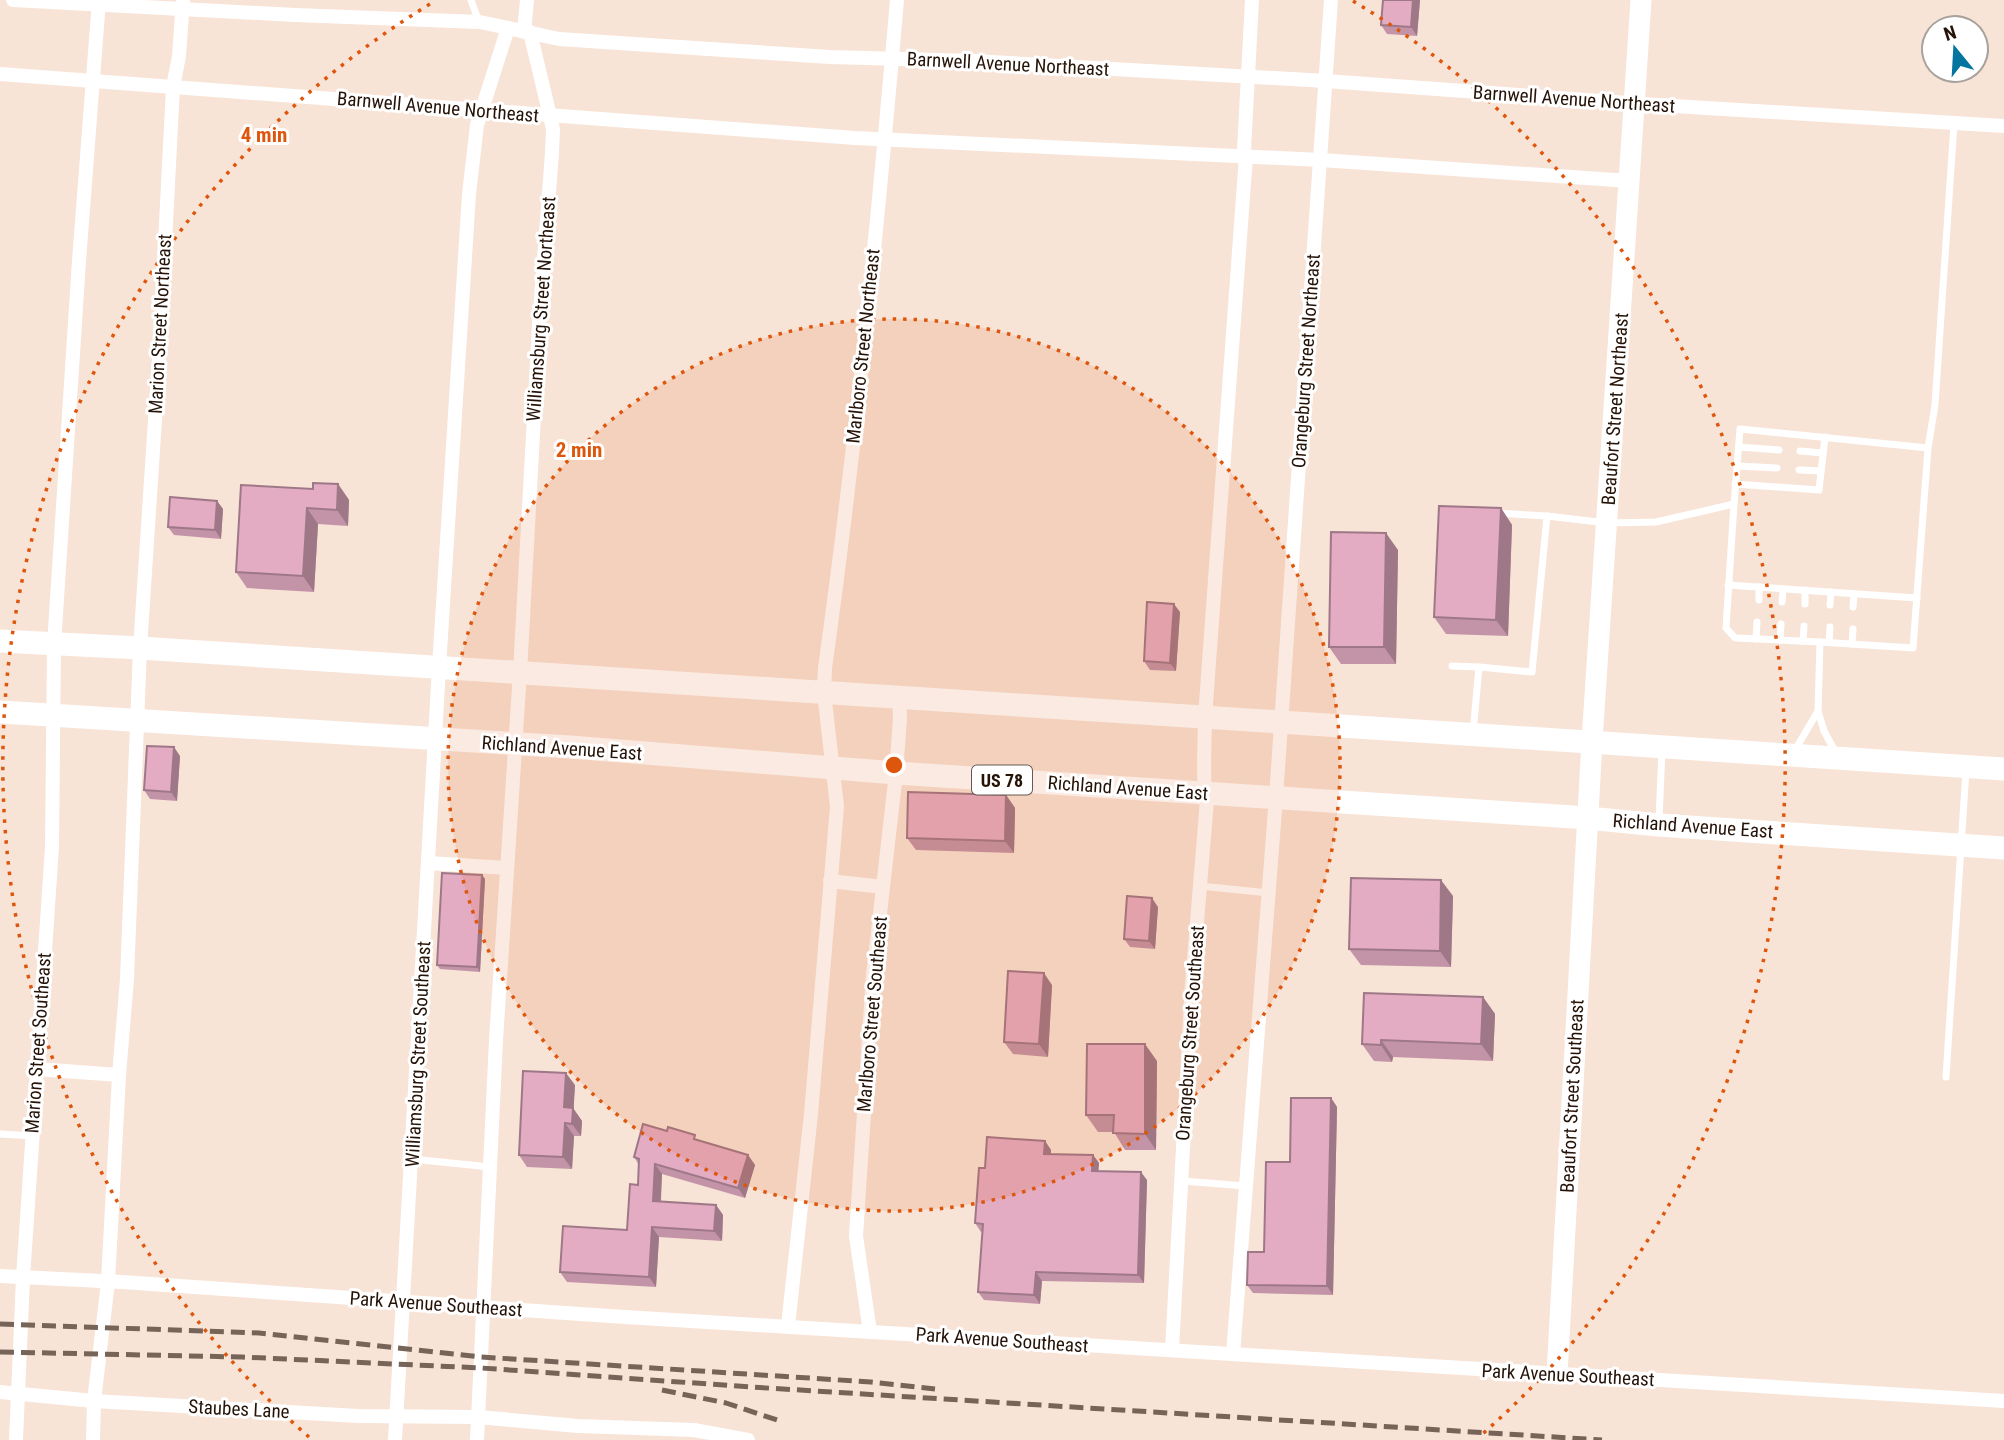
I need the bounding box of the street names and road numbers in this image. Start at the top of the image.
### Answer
street label: Barnwell Avenue Northeast [906,47,1110,81]
street label: Barnwell Avenue Northeast [1472,80,1676,118]
street label: Barnwell Avenue Northeast [336,87,540,127]
street label: Williamsburg Street Northeast [522,196,560,422]
street label: Marion Street Northeast [144,233,176,415]
street label: Marlboro Street Northeast [841,248,885,444]
street label: Orangeburg Street Northeast [1287,253,1325,469]
street label: Beaufort Street Northeast [1597,312,1633,506]
street label: Richland Avenue East [481,731,643,765]
road number: US 78 [972,766,1032,794]
street label: Richland Avenue East [1047,771,1209,805]
street label: Richland Avenue East [1612,809,1774,843]
street label: Marlboro Street Southeast [852,915,892,1113]
street label: Orangeburg Street Southeast [1171,925,1209,1141]
street label: Williamsburg Street Southeast [401,940,435,1168]
street label: Marion Street Southeast [20,952,56,1134]
street label: Beaufort Street Southeast [1555,999,1589,1193]
street label: Park Avenue Southeast [349,1286,523,1322]
street label: Park Avenue Southeast [915,1322,1089,1358]
street label: Park Avenue Southeast [1481,1359,1655,1391]
street label: Staubes Lane [188,1395,290,1423]

